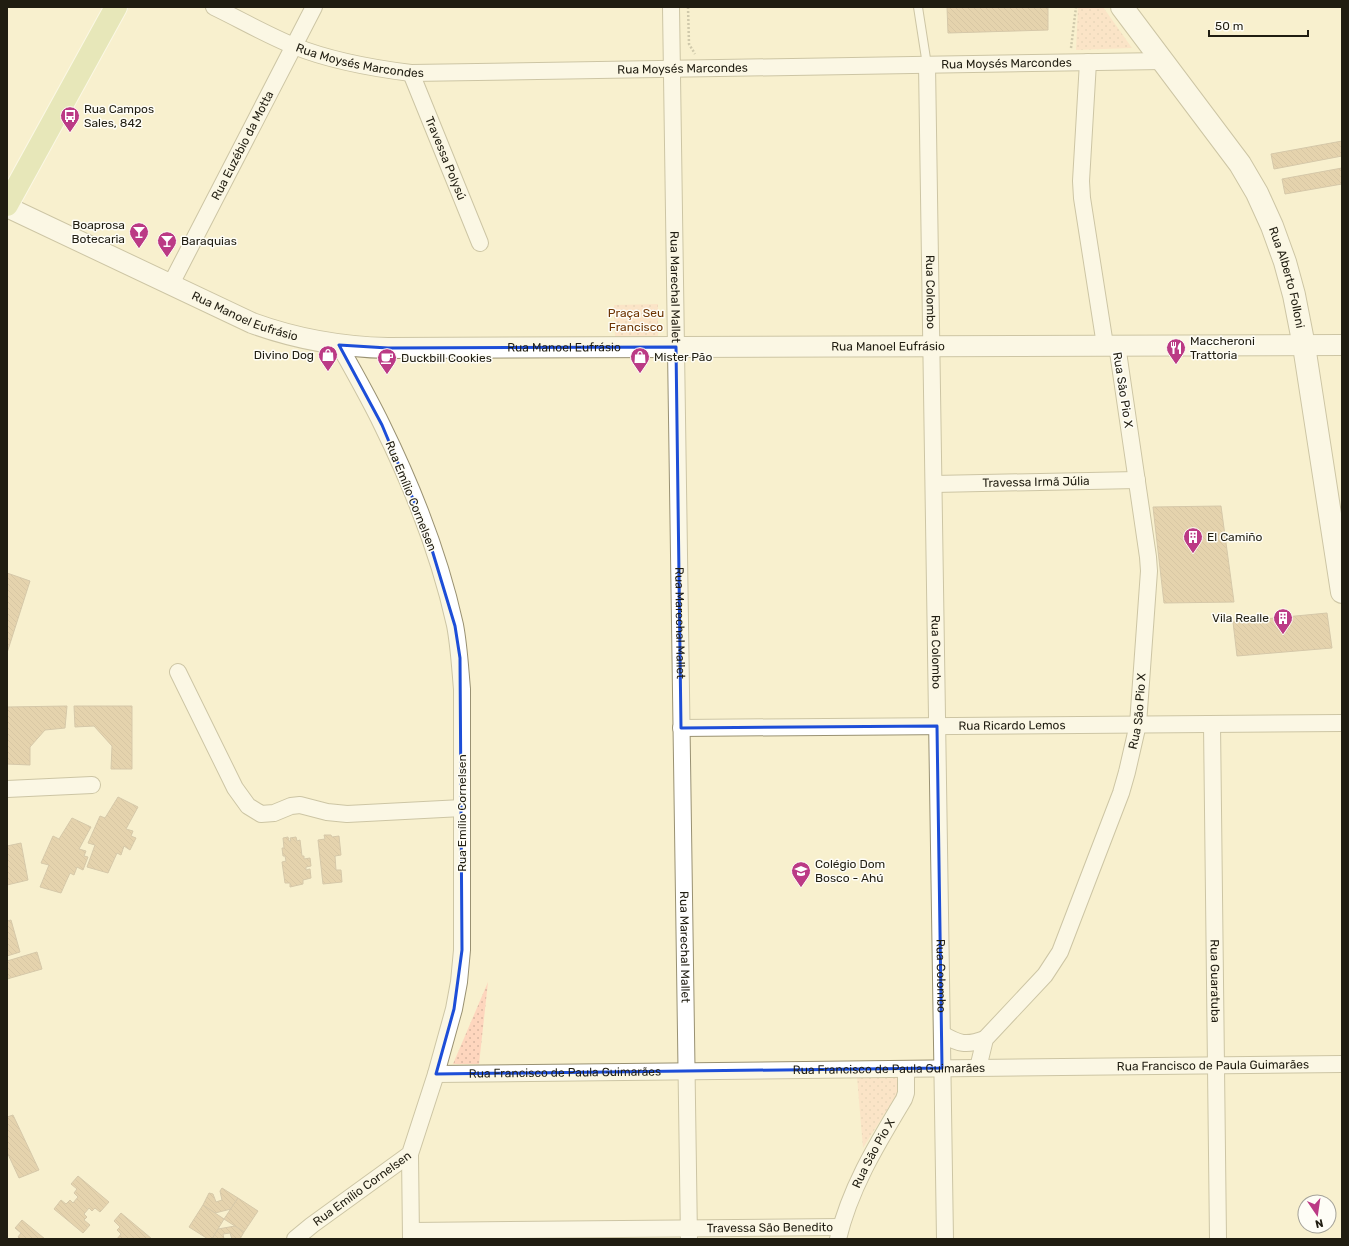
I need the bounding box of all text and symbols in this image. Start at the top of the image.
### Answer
scale bar [1209,12,1308,38]
text: 50 m [1215,19,1243,33]
street label: Rua Moysés Marcondes [294,40,424,80]
street label: Rua Moysés Marcondes [941,55,1072,72]
street label: Rua Moysés Marcondes [617,61,748,77]
street label: Rua Euzébio da Motta [209,88,277,202]
place label: Rua Campos Sales, 842 [84,102,154,130]
bus stop icon: Rua Campos Sales, 842 [59,105,81,133]
street label: Travessa Polysú [422,114,469,202]
place label: Boaprosa Botecaria [71,218,125,246]
bar icon: Boaprosa Botecaria [128,221,150,249]
street label: Rua Alberto Folloni [1266,225,1307,330]
bar icon: Baraquias [156,230,178,258]
street label: Rua Marechal Mallet [667,231,683,343]
place label: Baraquias [181,234,237,248]
street label: Rua Colombo [923,255,938,329]
street label: Rua Manoel Eufrásio [189,288,300,344]
park label: Praça Seu Francisco [608,306,664,334]
place label: Maccheroni Trattoria [1190,334,1255,362]
restaurant icon: Maccheroni Trattoria [1165,337,1187,365]
street label: Rua Manoel Eufrásio [831,339,945,354]
street label: Rua Manoel Eufrásio [507,340,621,355]
shop icon: Divino Dog [317,344,339,372]
shop icon: Mister Pão [629,346,651,374]
cafe icon: Duckbill Cookies [376,347,398,375]
place label: Divino Dog [254,348,314,362]
place label: Mister Pão [654,350,712,364]
place label: Duckbill Cookies [401,351,492,365]
street label: Rua São Pio X [1110,351,1136,429]
street label: Rua Emílio Cornelsen [382,439,440,553]
street label: Travessa Irmã Júlia [982,474,1090,490]
building icon: El Camiño [1182,526,1204,554]
place label: El Camiño [1207,530,1263,544]
street label: Rua Marechal Mallet [672,567,688,679]
building icon: Vila Realle [1272,607,1294,635]
place label: Vila Realle [1212,611,1269,625]
street label: Rua Colombo [928,615,944,689]
street label: Rua São Pio X [1125,672,1149,751]
street label: Rua Ricardo Lemos [958,718,1066,733]
street label: Rua Emílio Cornelsen [455,754,469,872]
place label: Colégio Dom Bosco - Ahú [815,857,885,885]
school or university icon: Colégio Dom Bosco - Ahú [790,860,812,888]
street label: Rua Marechal Mallet [677,891,693,1003]
street label: Rua Colombo [933,939,949,1013]
street label: Rua Guaratuba [1208,939,1222,1023]
street label: Rua Francisco de Paula Guimarães [1117,1057,1309,1073]
street label: Rua Francisco de Paula Guimarães [793,1061,985,1077]
street label: Rua Francisco de Paula Guimarães [469,1065,661,1081]
street label: Rua São Pio X [849,1116,898,1190]
street label: Rua Emílio Cornelsen [310,1148,414,1229]
north arrow [1297,1194,1337,1234]
text: N [1314,1216,1324,1230]
street label: Travessa São Benedito [707,1220,833,1235]

